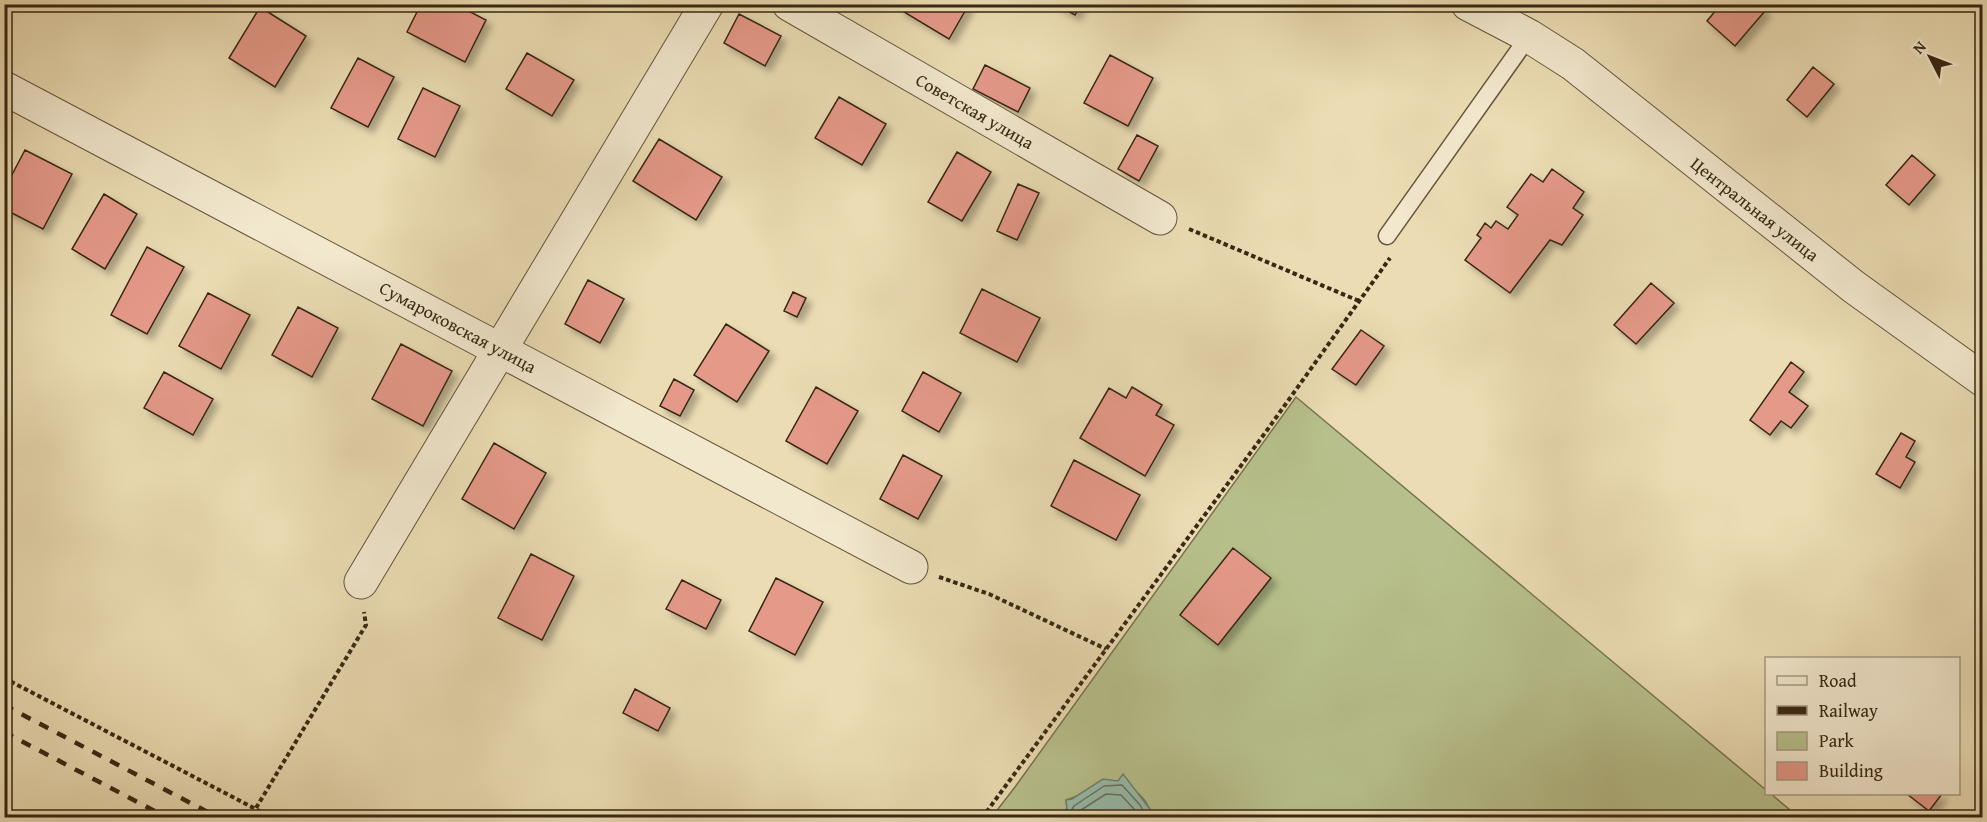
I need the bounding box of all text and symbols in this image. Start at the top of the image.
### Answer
north arrow [1900,27,1960,87]
text: N [1906,35,1932,59]
street label: Советская улица [911,66,1040,156]
street label: Центральная улица [1685,150,1825,268]
street label: Сумароковская улица [375,274,542,380]
legend [1765,657,1960,795]
text: Road [1819,667,1857,694]
text: Railway [1819,697,1878,724]
text: Park [1819,727,1855,754]
text: Building [1819,757,1883,784]

